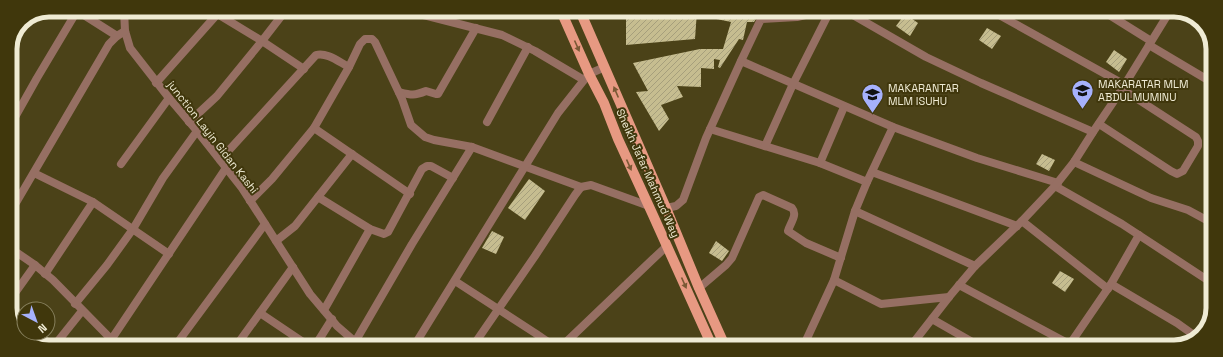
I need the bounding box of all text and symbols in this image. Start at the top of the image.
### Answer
one-way arrow [574,40,580,52]
street label: junction Layin Gidan Kashi [164,77,261,196]
school or university icon: MAKARATAR MLM ABDULMUMINU [1069,77,1095,110]
place label: MAKARATAR MLM ABDULMUMINU [1098,77,1189,104]
school or university icon: MAKARANTAR MLM ISUHU [859,81,885,114]
place label: MAKARANTAR MLM ISUHU [888,81,959,108]
one-way arrow [613,86,619,97]
street label: Sheikh Jafar Mahmud Way [613,106,683,240]
one-way arrow [626,159,633,171]
one-way arrow [680,277,687,289]
north arrow [16,301,56,341]
text: N [35,321,50,336]

